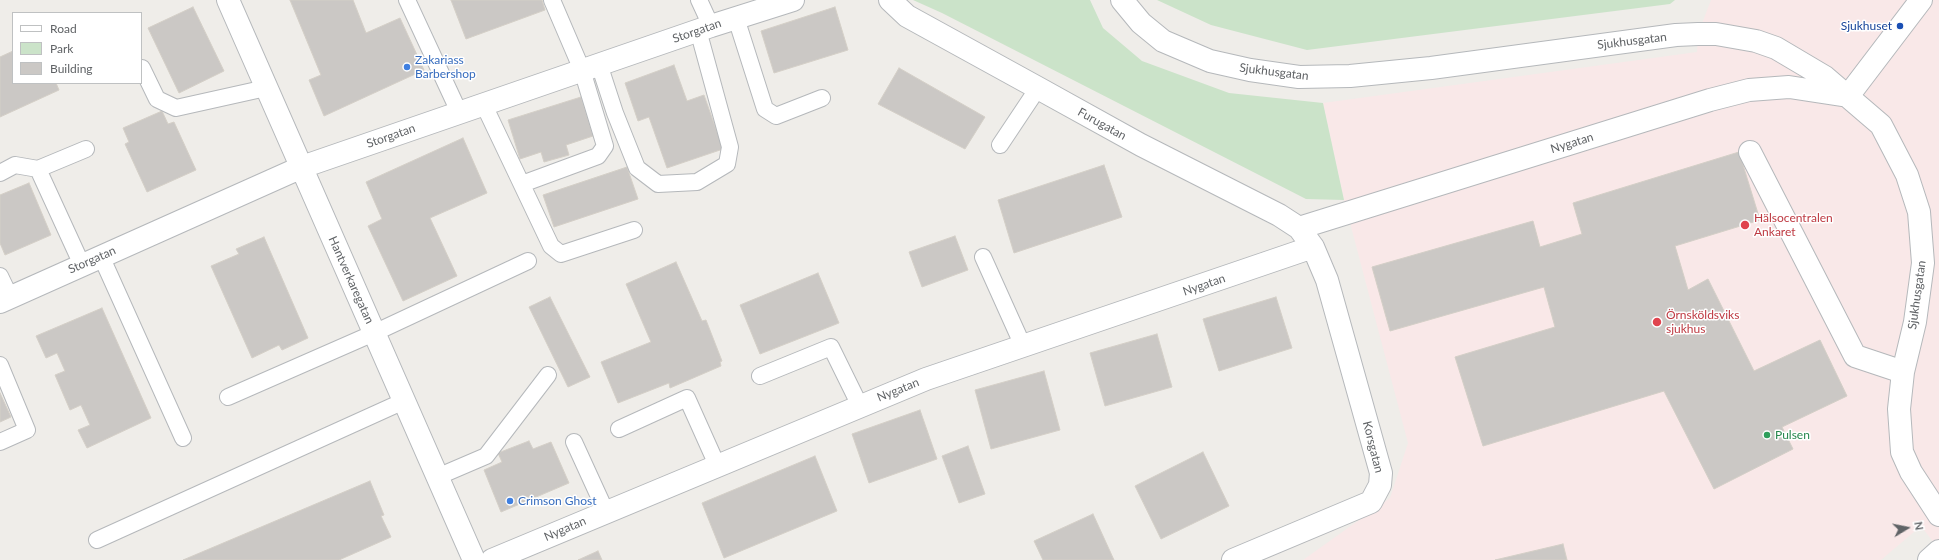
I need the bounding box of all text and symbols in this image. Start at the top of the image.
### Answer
legend [12,12,142,84]
street label: Storgatan [671,16,723,46]
place label: Sjukhuset [1841,19,1892,33]
text: Road [50,21,77,36]
marker: Sjukhuset [1895,21,1905,31]
street label: Sjukhusgatan [1597,30,1667,52]
text: Park [50,41,73,56]
place label: Zakariass Barbershop [415,53,476,81]
text: Building [50,61,93,76]
street label: Sjukhusgatan [1239,61,1309,83]
marker: Zakariass Barbershop [402,62,412,72]
street label: Furugatan [1075,105,1129,143]
street label: Storgatan [365,121,417,151]
street label: Nygatan [1549,130,1595,156]
place label: Hälsocentralen Ankaret [1754,211,1833,239]
marker: Hälsocentralen Ankaret [1739,219,1751,231]
street label: Hantverkaregatan [325,234,377,326]
street label: Storgatan [66,243,118,277]
street label: Sjukhusgatan [1905,259,1929,331]
street label: Nygatan [1181,271,1227,299]
place label: Örnsköldsviks sjukhus [1666,308,1739,336]
marker: Örnsköldsviks sjukhus [1651,316,1663,328]
street label: Nygatan [875,375,921,405]
street label: Korsgatan [1360,420,1386,474]
place label: Pulsen [1775,428,1810,442]
marker: Pulsen [1762,430,1772,440]
place label: Crimson Ghost [518,494,597,508]
marker: Crimson Ghost [505,496,515,506]
north arrow [1887,508,1927,548]
street label: Nygatan [542,514,588,544]
text: N [1912,521,1926,531]

